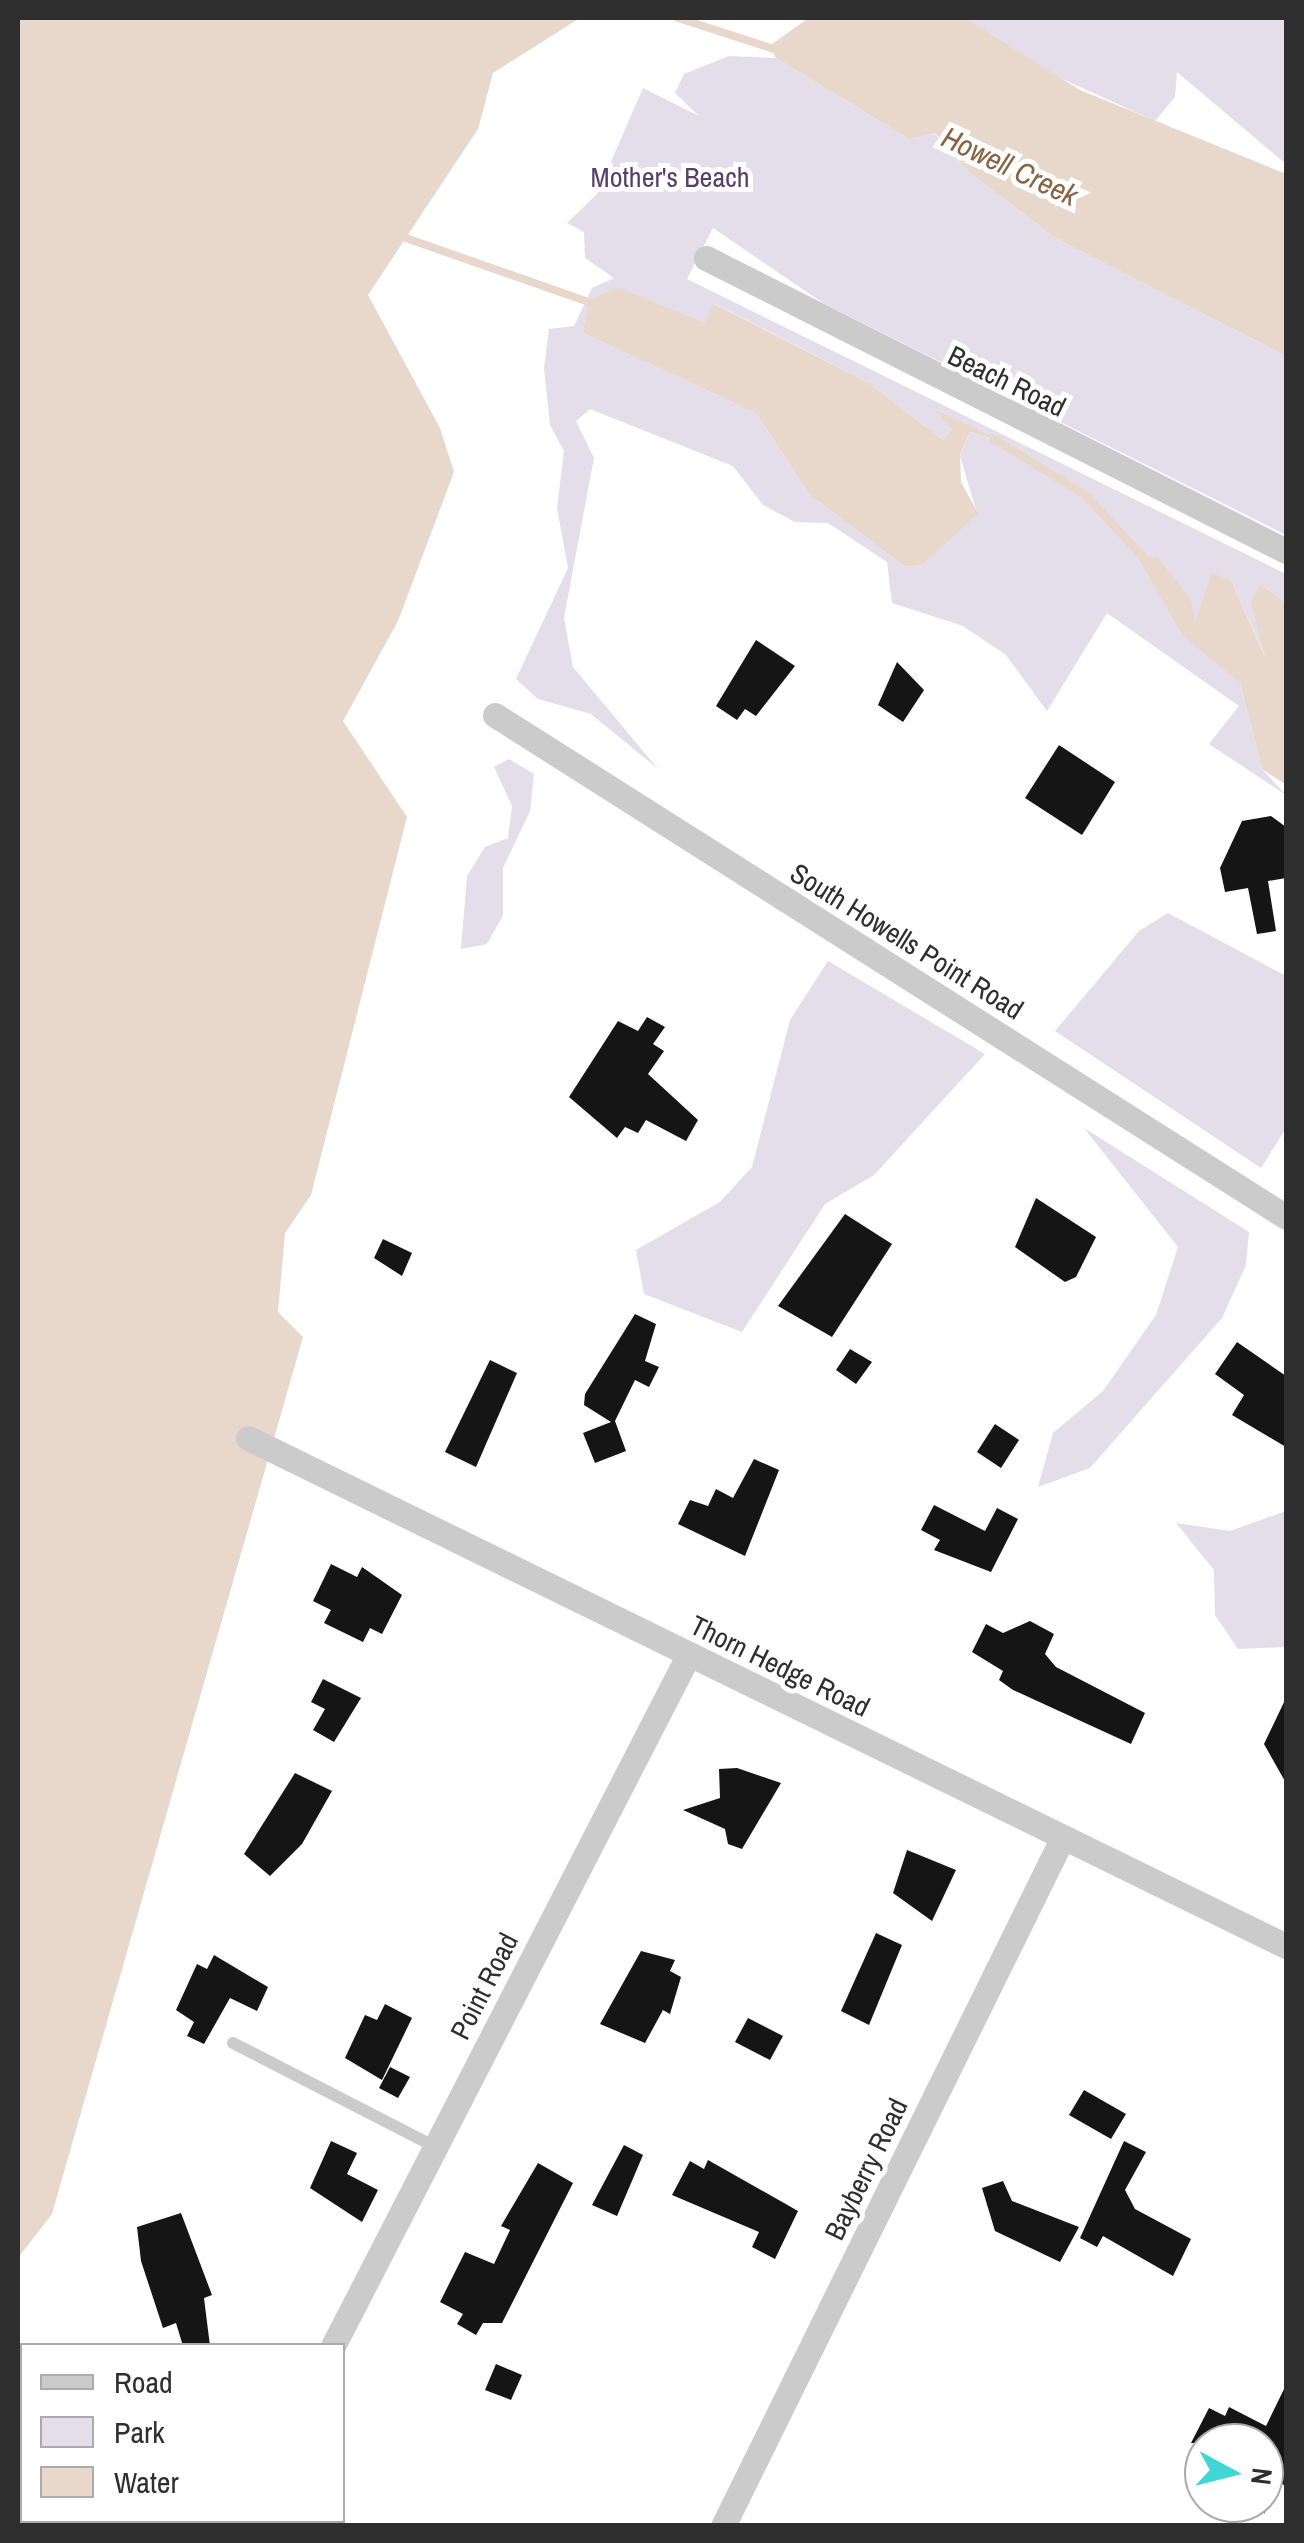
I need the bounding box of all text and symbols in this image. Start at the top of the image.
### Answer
water label: Howell Creek [936,119,1084,213]
park label: Mother's Beach [591,160,749,194]
street label: Beach Road [943,338,1071,424]
street label: South Howells Point Road [784,856,1030,1026]
street label: Thorn Hedge Road [685,1608,875,1724]
street label: Point Road [443,1927,525,2045]
street label: Bayberry Road [817,2093,915,2245]
legend [20,2343,345,2523]
text: Road [114,2362,173,2402]
text: Park [114,2412,165,2452]
north arrow [1184,2423,1284,2523]
text: Water [114,2462,179,2502]
text: N [1242,2466,1282,2487]

